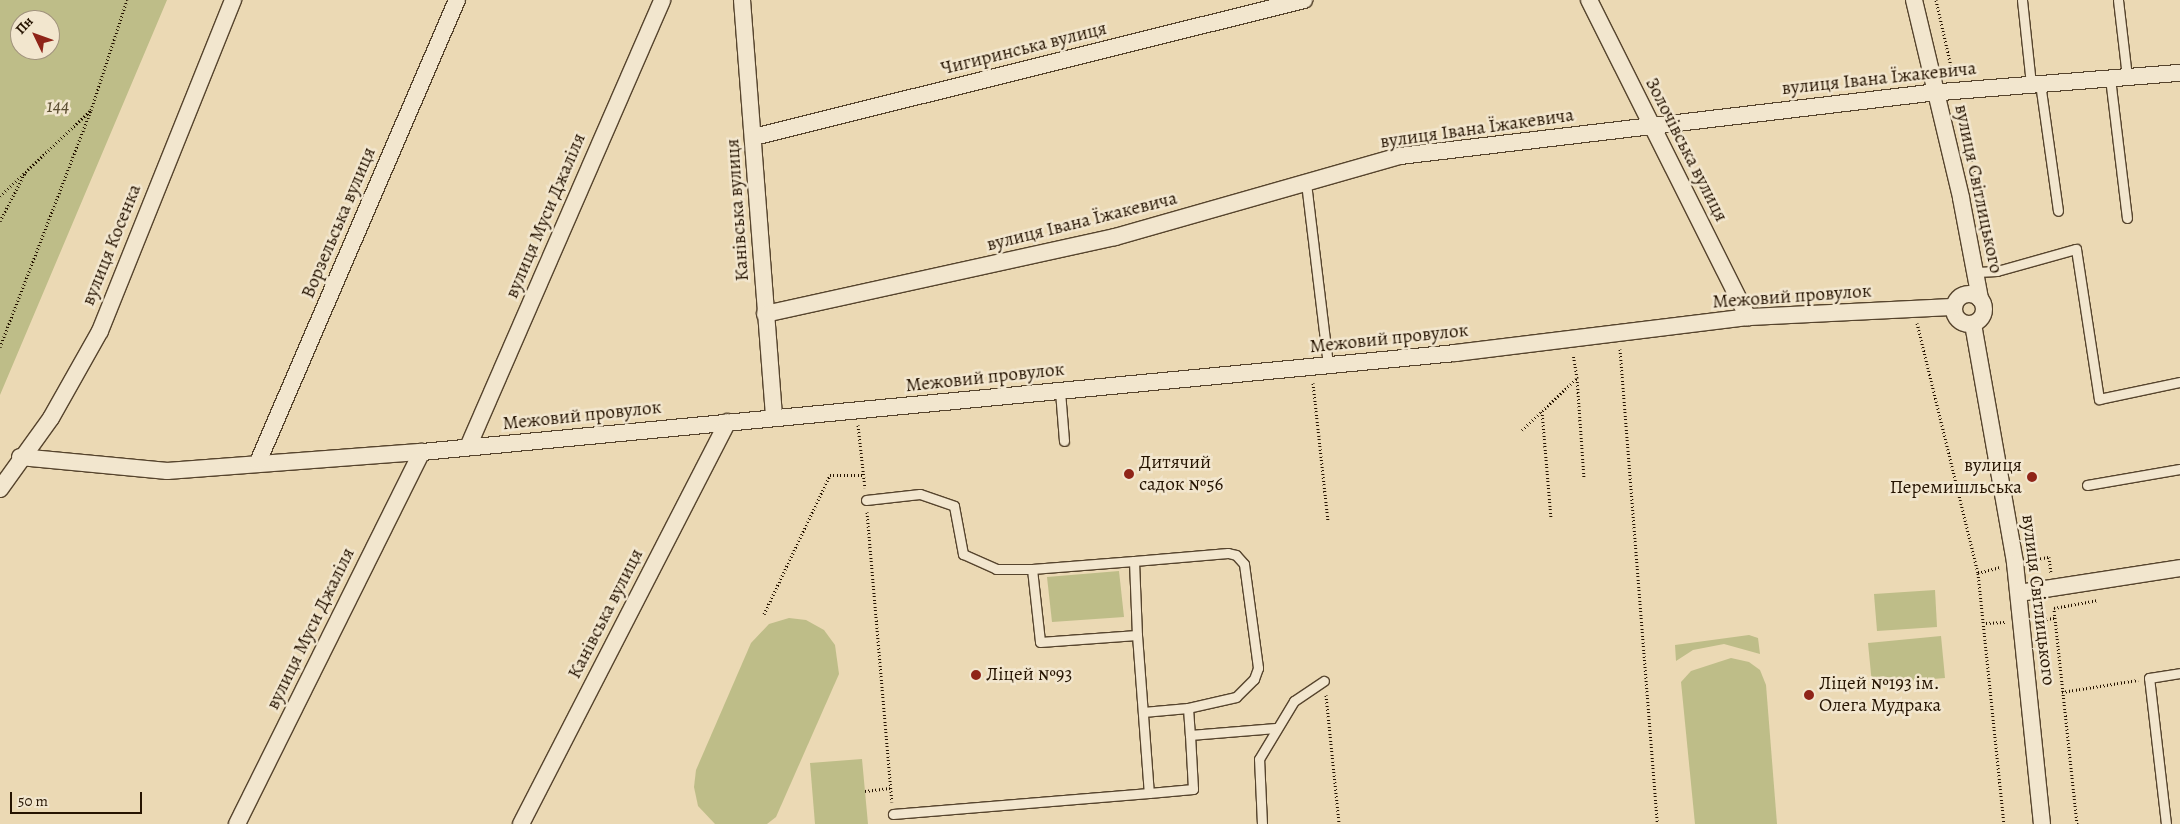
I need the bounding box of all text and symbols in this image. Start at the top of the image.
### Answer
north arrow [10,10,60,60]
text: Пн [11,12,37,38]
street label: Чигиринська вулиця [939,17,1109,81]
street label: вулиця Івана Їжакевича [1781,57,1977,101]
street label: Золочівська вулиця [1640,74,1732,226]
park label: 144 [47,96,69,118]
street label: вулиця Світлицького [1949,102,2007,276]
street label: вулиця Івана Їжакевича [1379,104,1575,154]
street label: вулиця Муси Джаліля [501,130,591,302]
street label: Канівська вулиця [722,138,754,282]
street label: Ворзельська вулиця [297,144,381,302]
street label: вулиця Косенка [77,181,147,309]
street label: вулиця Івана Їжакевича [984,187,1180,257]
street label: Межовий провулок [1712,280,1872,314]
street label: Межовий провулок [1308,319,1470,359]
street label: Межовий провулок [904,358,1066,398]
street label: Межовий провулок [501,396,663,436]
place label: Дитячий садок №56 [1139,452,1223,496]
place label: вулиця Перемишльська [1890,455,2022,499]
marker: Дитячий садок №56 [1123,468,1135,480]
marker: вулиця Перемишльська [2026,471,2038,483]
street label: вулиця Світлицького [2016,513,2060,687]
street label: вулиця Муси Джаліля [262,544,360,714]
street label: Канівська вулиця [563,545,649,683]
place label: Ліцей №93 [986,664,1072,686]
marker: Ліцей №93 [970,669,982,681]
place label: Ліцей №193 ім. Олега Мудрака [1819,673,1941,717]
marker: Ліцей №193 ім. Олега Мудрака [1803,689,1815,701]
scale bar [12,782,145,814]
text: 50 m [18,791,48,811]

